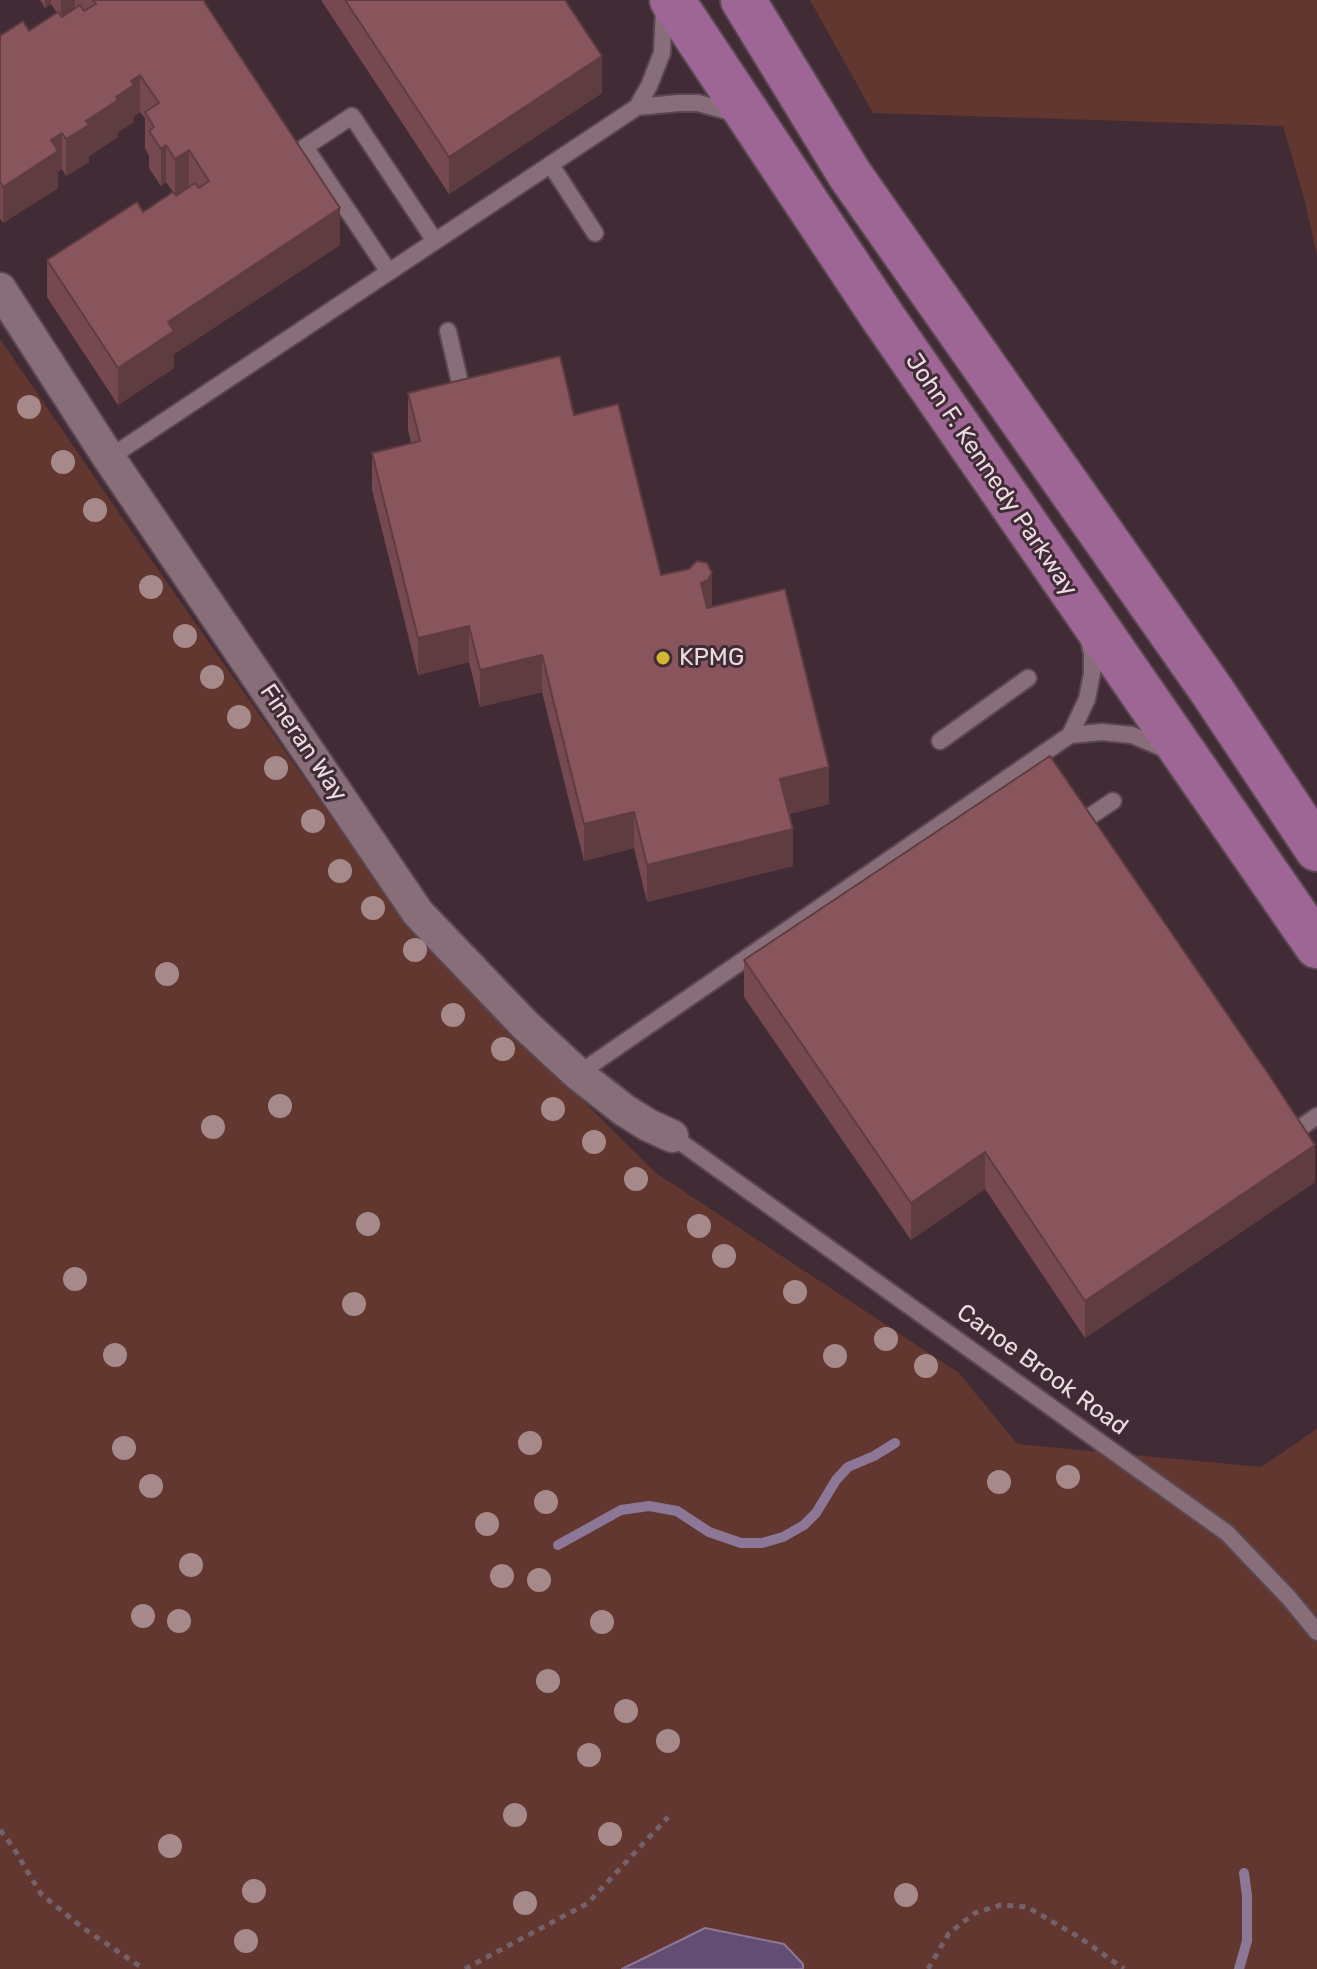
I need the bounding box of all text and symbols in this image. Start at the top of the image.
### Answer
street label: John F. Kennedy Parkway [899,348,1083,602]
place label: KPMG [679,644,744,672]
marker: KPMG [654,649,672,667]
street label: Fineran Way [253,679,353,807]
street label: Canoe Brook Road [951,1298,1133,1442]

